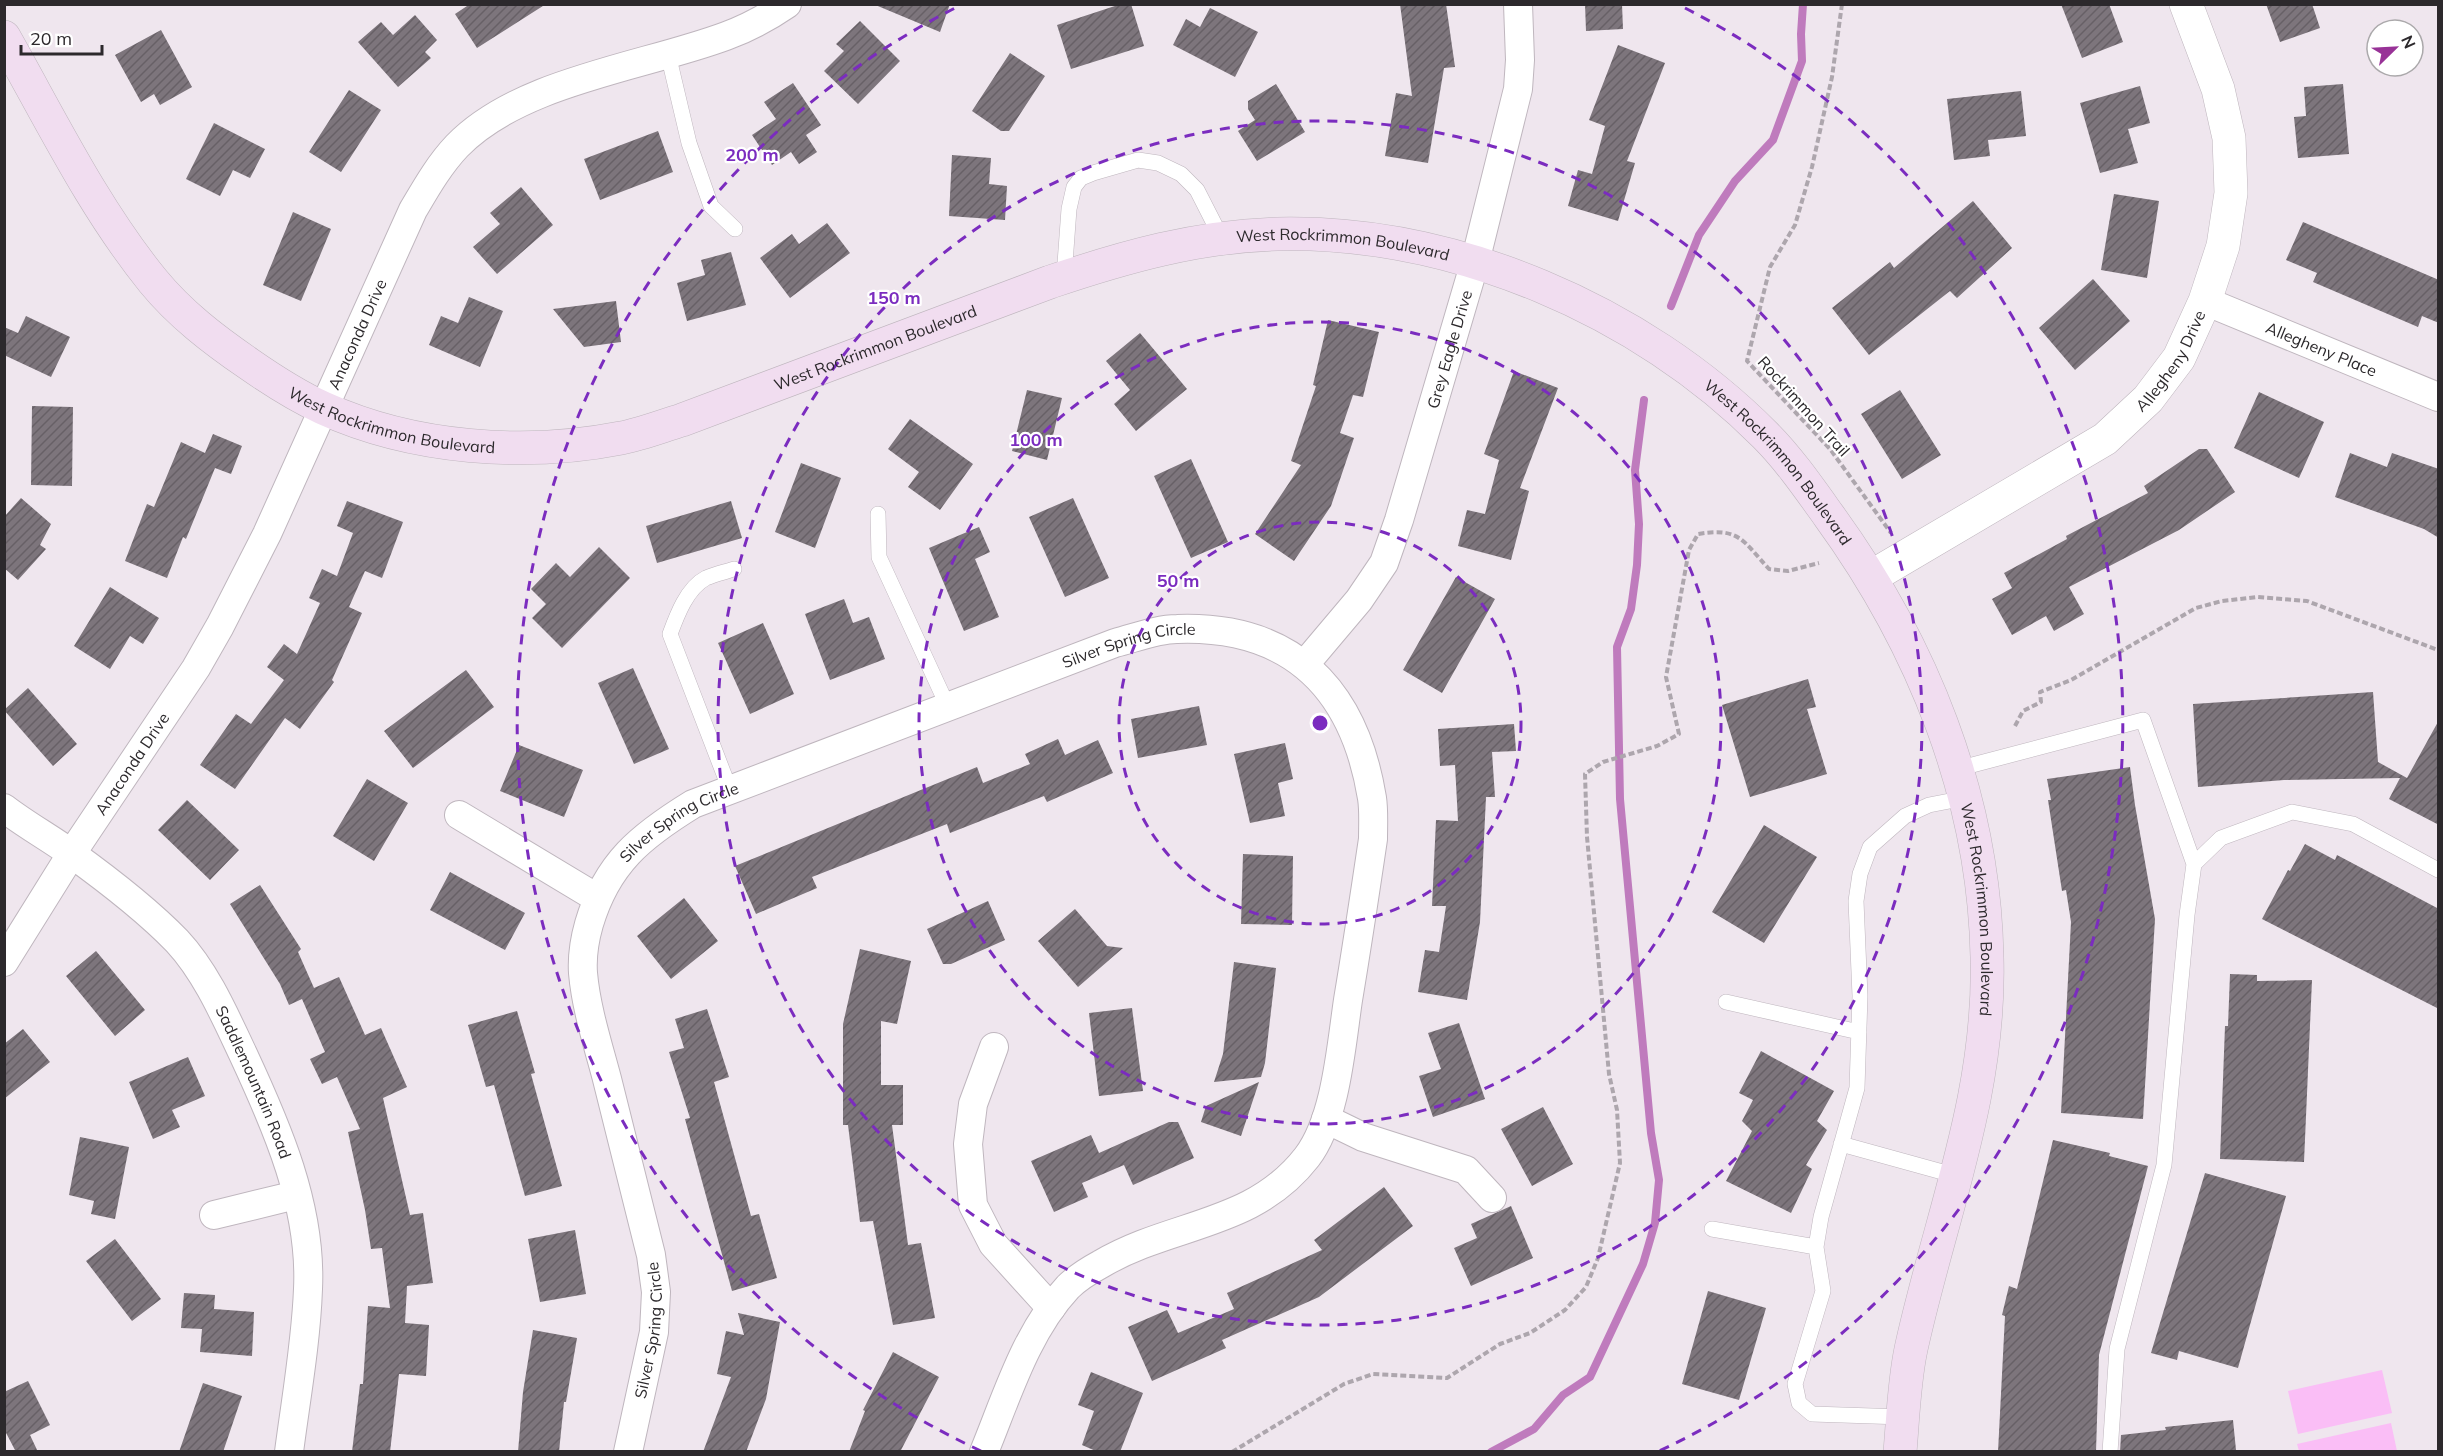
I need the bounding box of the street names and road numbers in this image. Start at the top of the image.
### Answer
street label: West Rockrimmon Boulevard [1235,224,1452,265]
street label: Anaconda Drive [323,276,391,393]
street label: Grey Eagle Drive [1422,288,1476,411]
street label: West Rockrimmon Boulevard [771,300,979,395]
street label: Allegheny Drive [2131,307,2209,416]
street label: Allegheny Place [2263,317,2380,381]
street label: Rockrimmon Trail [1754,352,1854,460]
street label: West Rockrimmon Boulevard [1700,375,1856,549]
street label: West Rockrimmon Boulevard [285,382,496,457]
street label: Silver Spring Circle [1059,619,1196,672]
street label: Anaconda Drive [90,709,173,819]
street label: Silver Spring Circle [615,778,741,866]
street label: West Rockrimmon Boulevard [1957,801,1997,1017]
street label: Saddlemountain Road [211,1002,296,1161]
street label: Silver Spring Circle [630,1261,666,1400]

